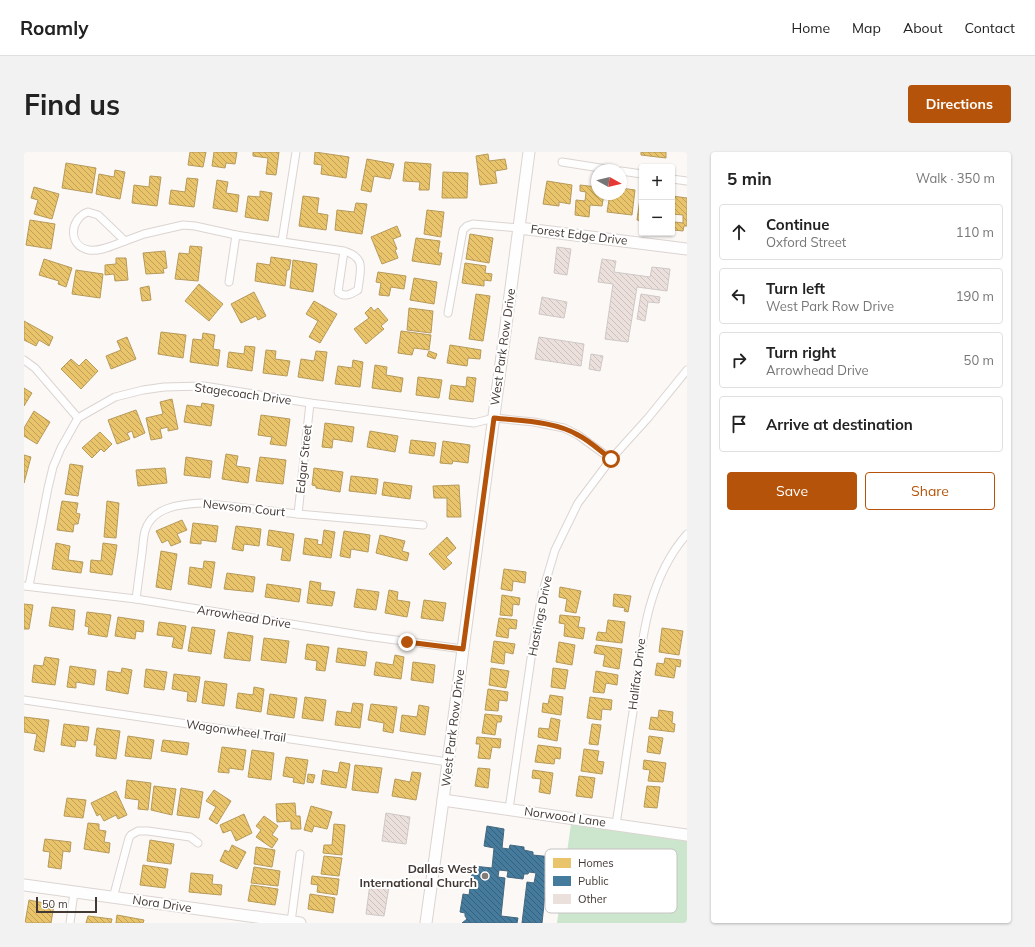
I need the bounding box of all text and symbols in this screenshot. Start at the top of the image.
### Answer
text: Roamly [20,16,88,40]
text: Home [791,19,830,37]
text: Map [852,19,881,37]
text: About [903,19,943,37]
text: Contact [965,19,1015,37]
button: Directions [908,85,1011,123]
text: Find us [24,87,120,122]
north arrow [591,164,627,200]
map controls [639,164,675,236]
button: + [639,164,675,200]
text: 5 min [727,168,772,189]
text: Walk · 350 m [916,170,995,186]
button: − [639,200,675,236]
text: Continue [766,215,829,234]
street label: Forest Edge Drive [530,221,628,248]
icon: ahead [728,221,750,243]
text: 110 m [956,224,994,240]
text: Oxford Street [766,234,846,250]
text: Turn left [766,279,825,298]
icon: left [728,285,750,307]
street label: West Park Row Drive [487,287,518,407]
text: 190 m [956,288,994,304]
text: West Park Row Drive [766,298,894,314]
text: Turn right [766,343,836,362]
icon: right [728,349,750,371]
text: 50 m [964,352,994,368]
text: Arrowhead Drive [766,362,869,378]
street label: Stagecoach Drive [194,379,292,408]
icon: arrive [728,413,750,435]
text: Arrive at destination [766,415,913,434]
street label: Edgar Street [292,424,315,494]
route start [602,450,620,468]
button: Save [727,472,857,510]
button: Share [865,472,995,510]
street label: Newsom Court [202,496,286,519]
street label: Hastings Drive [524,574,555,657]
street label: Arrowhead Drive [196,602,292,631]
route end [398,633,416,651]
street label: Halifax Drive [625,637,648,711]
street label: West Park Row Drive [438,668,467,788]
street label: Wagonwheel Trail [185,716,287,745]
street label: Norwood Lane [523,803,607,830]
legend [545,849,677,913]
text: Homes [578,856,614,870]
place label: Dallas West International Church [360,861,477,890]
marker: Dallas West International Church [480,871,490,881]
text: Public [578,874,609,888]
street label: Nora Drive [132,892,193,915]
text: Other [578,892,607,906]
scale bar [36,895,97,914]
text: 50 m [42,897,68,911]

